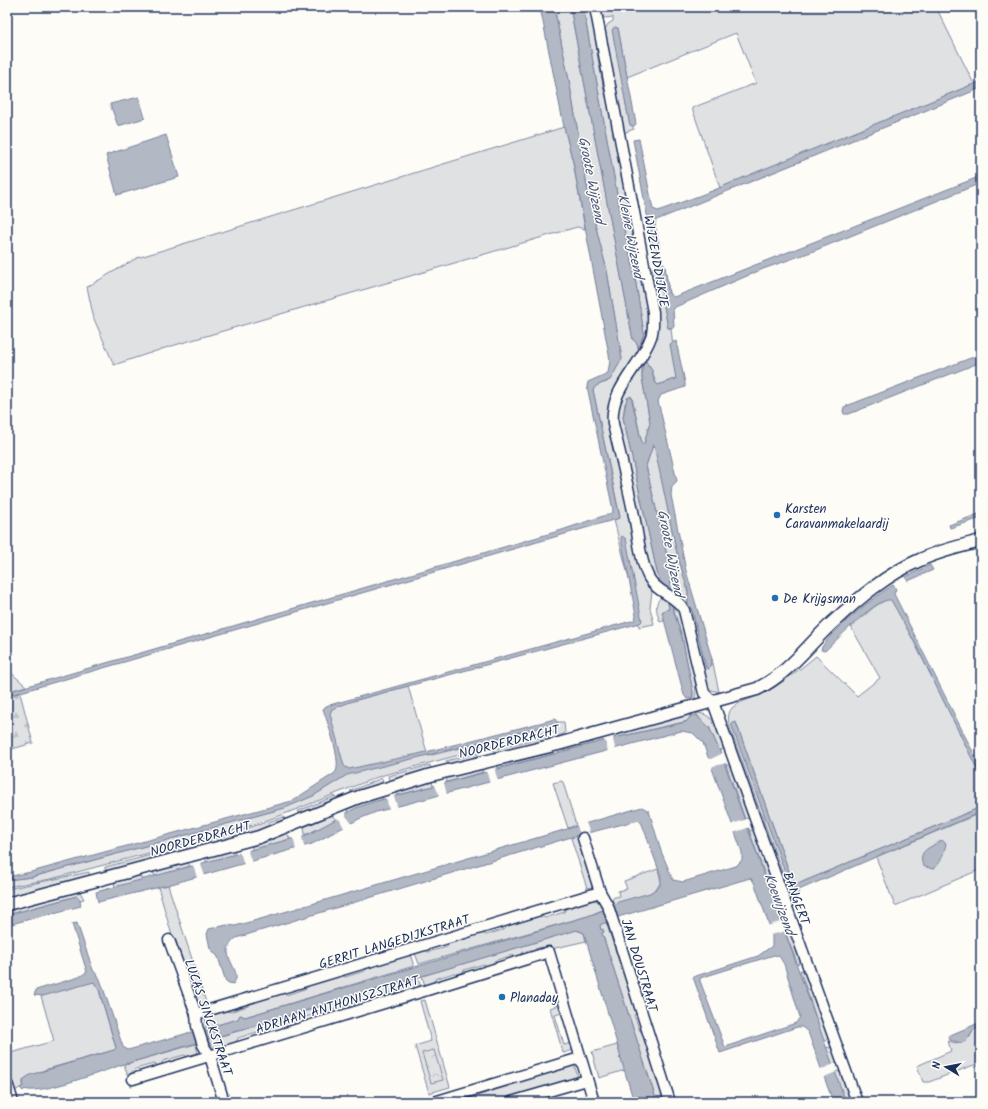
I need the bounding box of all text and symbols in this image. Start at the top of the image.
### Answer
water label: Groote Wijzend [572,135,611,228]
water label: Kleine Wijzend [611,192,650,283]
street label: WIJZENDDIJKJE [637,214,674,309]
place label: Karsten Caravanmakelaardij [785,499,889,535]
water label: Groote Wijzend [651,508,690,601]
marker: Karsten Caravanmakelaardij [772,510,782,520]
place label: De Krijgsman [783,589,856,610]
marker: De Krijgsman [770,593,780,603]
street label: NOORDERDRACHT [457,720,563,765]
street label: NOORDERDRACHT [148,816,254,863]
street label: BANGERT [776,869,815,929]
water label: Koewijzend [758,870,801,941]
street label: GERRIT LANGEDIJKSTRAAT [316,909,473,975]
street label: JAN DOUSTRAAT [614,916,663,1016]
street label: LUCAS SINCKSTRAAT [178,956,238,1080]
street label: ADRIAAN ANTHONISZSTRAAT [253,970,423,1040]
place label: Planaday [510,988,559,1009]
marker: Planaday [497,992,507,1002]
north arrow [926,1047,966,1087]
text: N [928,1060,947,1070]

